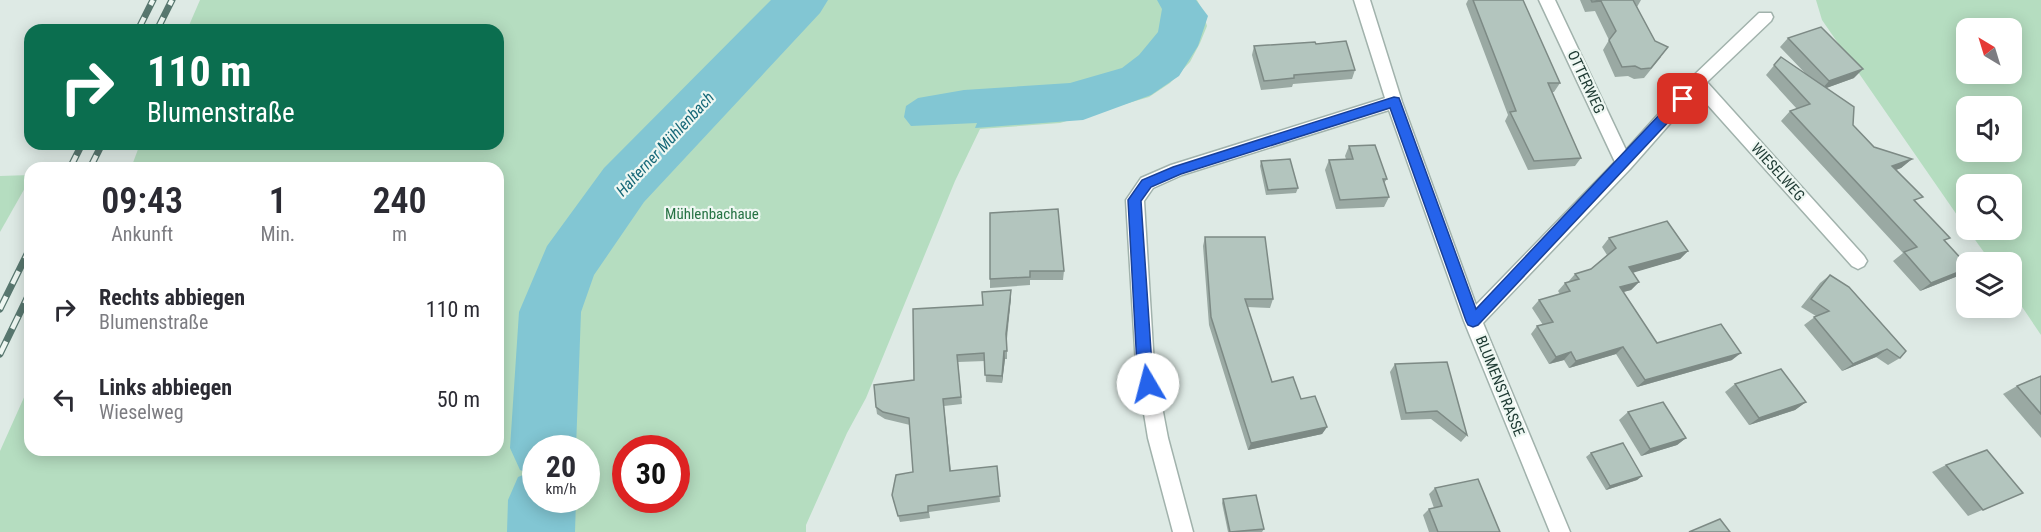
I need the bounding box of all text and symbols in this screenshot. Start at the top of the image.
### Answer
north arrow [1956,18,2022,84]
map controls [1956,18,2022,318]
text: 110 m [147,47,252,96]
icon: right [48,48,126,126]
street label: OTTERWEG [1564,48,1608,116]
pin [1657,73,1708,124]
icon: arrive [1666,82,1699,115]
water label: Halterner Mühlenbach [612,88,718,200]
button: sound [1956,96,2022,162]
text: Blumenstraße [147,97,295,129]
street label: WIESELWEG [1747,139,1809,205]
button: search [1956,174,2022,240]
text: 09:43 [101,180,183,222]
text: 1 [269,180,287,222]
text: 240 [372,180,427,222]
park label: Mühlenbachaue [665,205,759,223]
text: Ankunft [111,222,173,246]
text: Min. [260,222,295,246]
text: m [392,222,407,246]
button: layers [1956,252,2022,318]
text: Rechts abbiegen [99,285,245,310]
icon: right [48,293,81,326]
text: 110 m [426,297,480,322]
text: Blumenstraße [99,310,208,334]
street label: BLUMENSTRASSE [1472,333,1528,439]
position arrow [1116,352,1180,416]
text: Links abbiegen [99,375,232,400]
icon: left [48,383,81,416]
text: 50 m [437,387,480,412]
text: Wieselweg [99,400,184,424]
speed limit sign: 30 [612,435,690,513]
text: 20 [546,449,576,484]
text: km/h [546,480,576,498]

